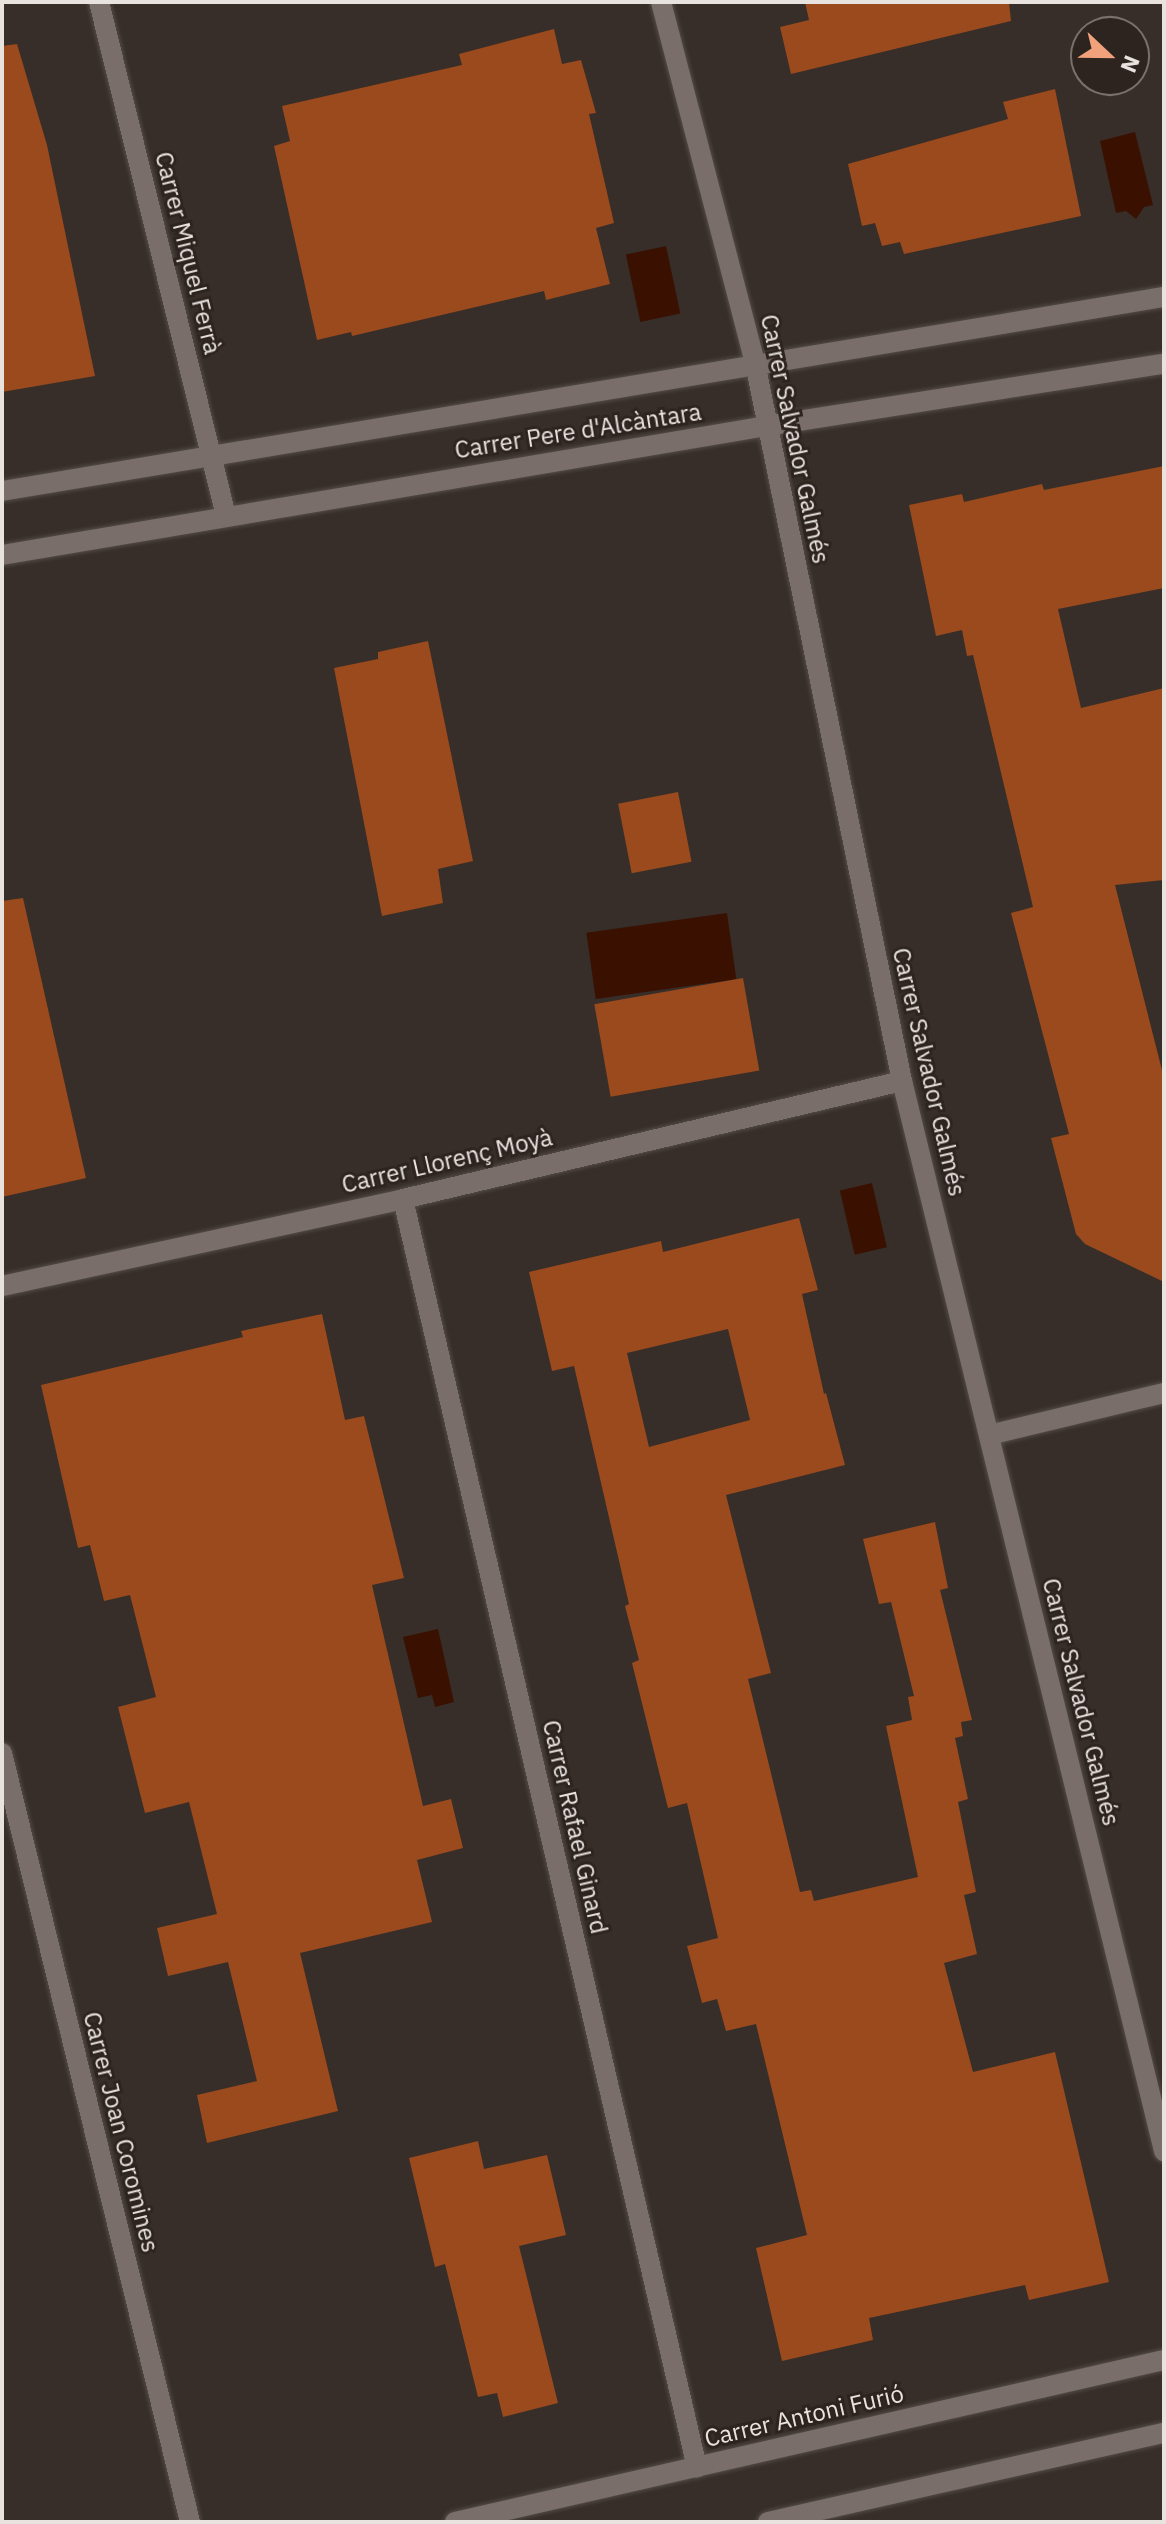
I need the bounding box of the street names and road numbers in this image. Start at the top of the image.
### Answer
street label: Carrer Miquel Ferrà [149,149,227,357]
street label: Carrer Salvador Galmés [755,312,835,566]
street label: Carrer Pere d'Alcàntara [453,397,703,465]
street label: Carrer Salvador Galmés [886,945,972,1199]
street label: Carrer Llorenç Moyà [339,1123,555,1199]
street label: Carrer Salvador Galmés [1036,1575,1126,1829]
street label: Carrer Rafael Ginard [536,1717,614,1937]
street label: Carrer Joan Coromines [77,2009,165,2255]
street label: Carrer Antoni Furió [702,2379,906,2453]

